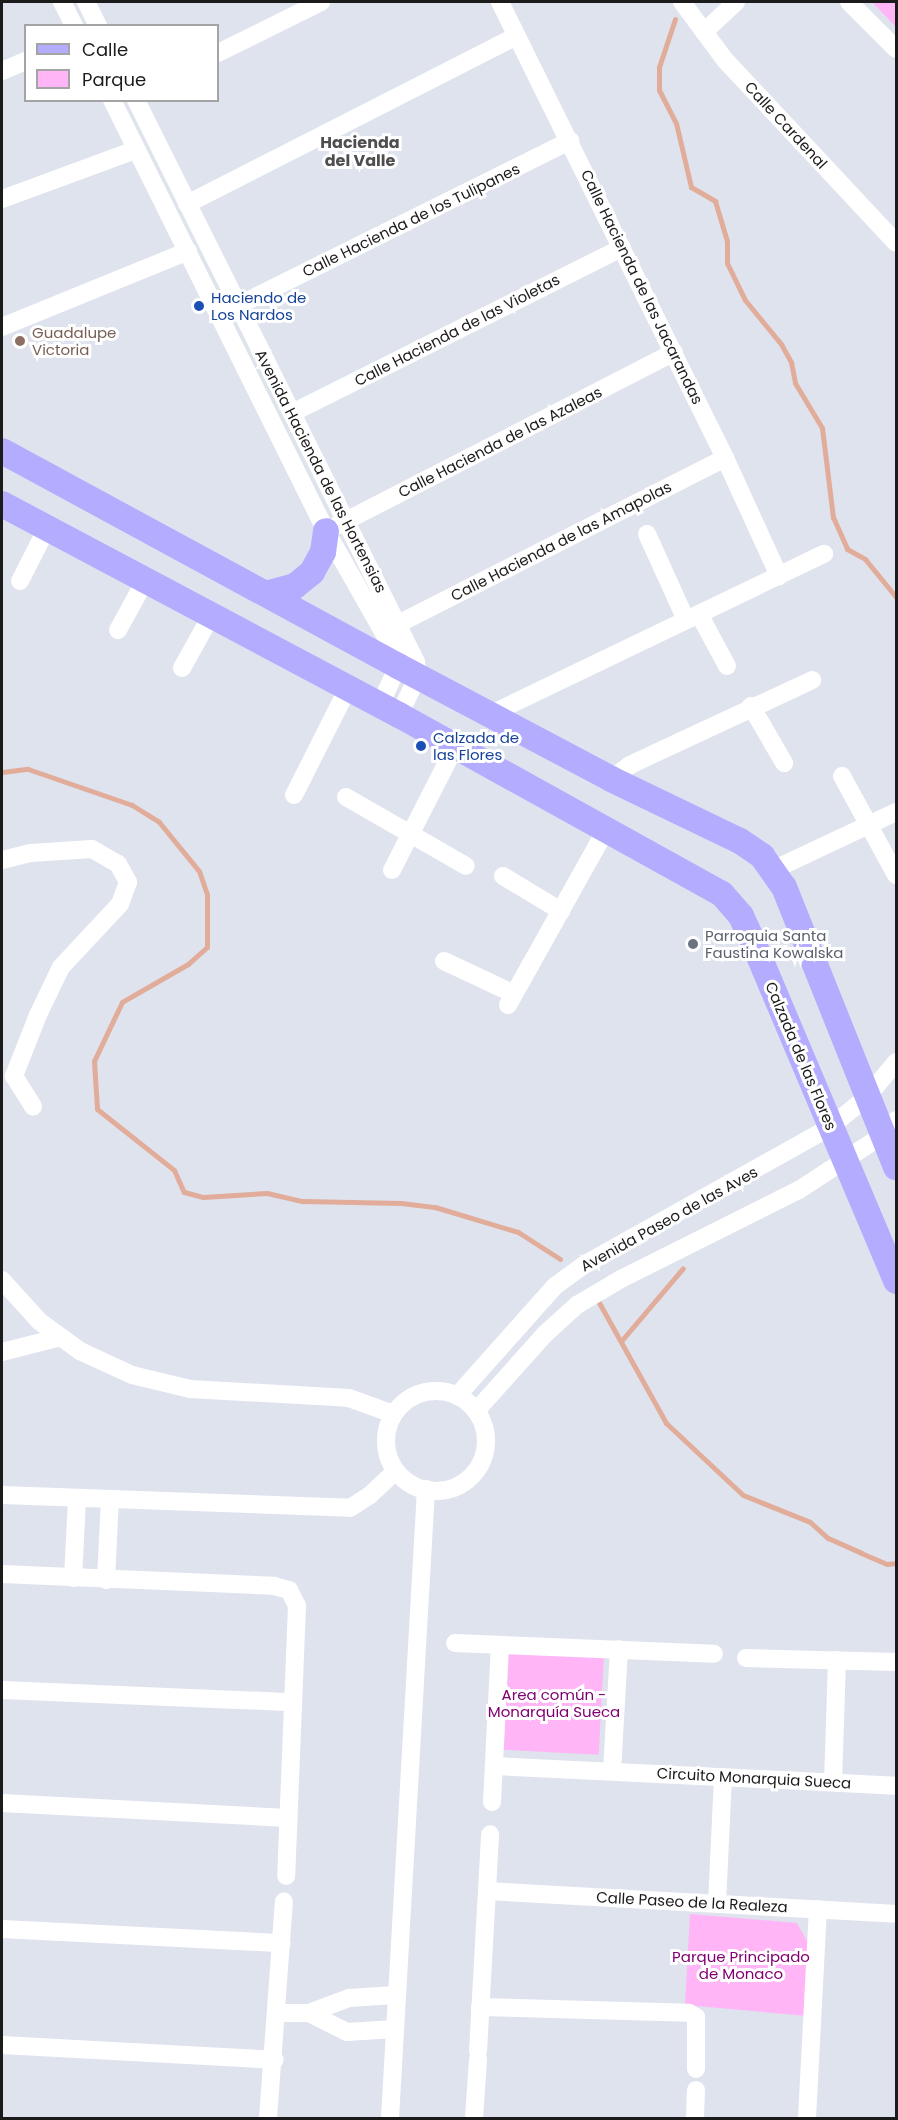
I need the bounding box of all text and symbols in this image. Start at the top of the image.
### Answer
legend [24,24,219,102]
text: Calle [82,37,128,62]
text: Parque [82,67,146,92]
street label: Calle Cardenal [741,78,831,172]
district label: Hacienda del Valle [320,133,400,171]
street label: Calle Hacienda de los Tulipanes [299,159,523,281]
street label: Calle Hacienda de las Jacarandas [577,167,707,407]
street label: Calle Hacienda de las Violetas [351,270,563,390]
place label: Haciendo de Los Nardos [211,288,306,323]
marker: Haciendo de Los Nardos [192,299,206,313]
place label: Guadalupe Victoria [32,323,116,358]
marker: Guadalupe Victoria [13,334,27,348]
street label: Avenida Hacienda de las Hortensias [252,346,390,596]
street label: Calle Hacienda de las Azaleas [395,383,605,501]
street label: Calle Hacienda de las Amapolas [448,477,674,605]
place label: Calzada de las Flores [433,728,519,763]
marker: Calzada de las Flores [414,739,428,753]
place label: Parroquia Santa Faustina Kowalska [705,926,843,961]
marker: Parroquia Santa Faustina Kowalska [686,937,700,951]
street label: Calzada de las Flores [762,979,840,1133]
street label: Avenida Paseo de las Aves [577,1163,761,1275]
park label: Area común - Monarquía Sueca [488,1685,620,1720]
street label: Circuito Monarquia Sueca [656,1764,852,1792]
street label: Calle Paseo de la Realeza [596,1888,788,1916]
park label: Parque Principado de Monaco [672,1947,810,1982]

